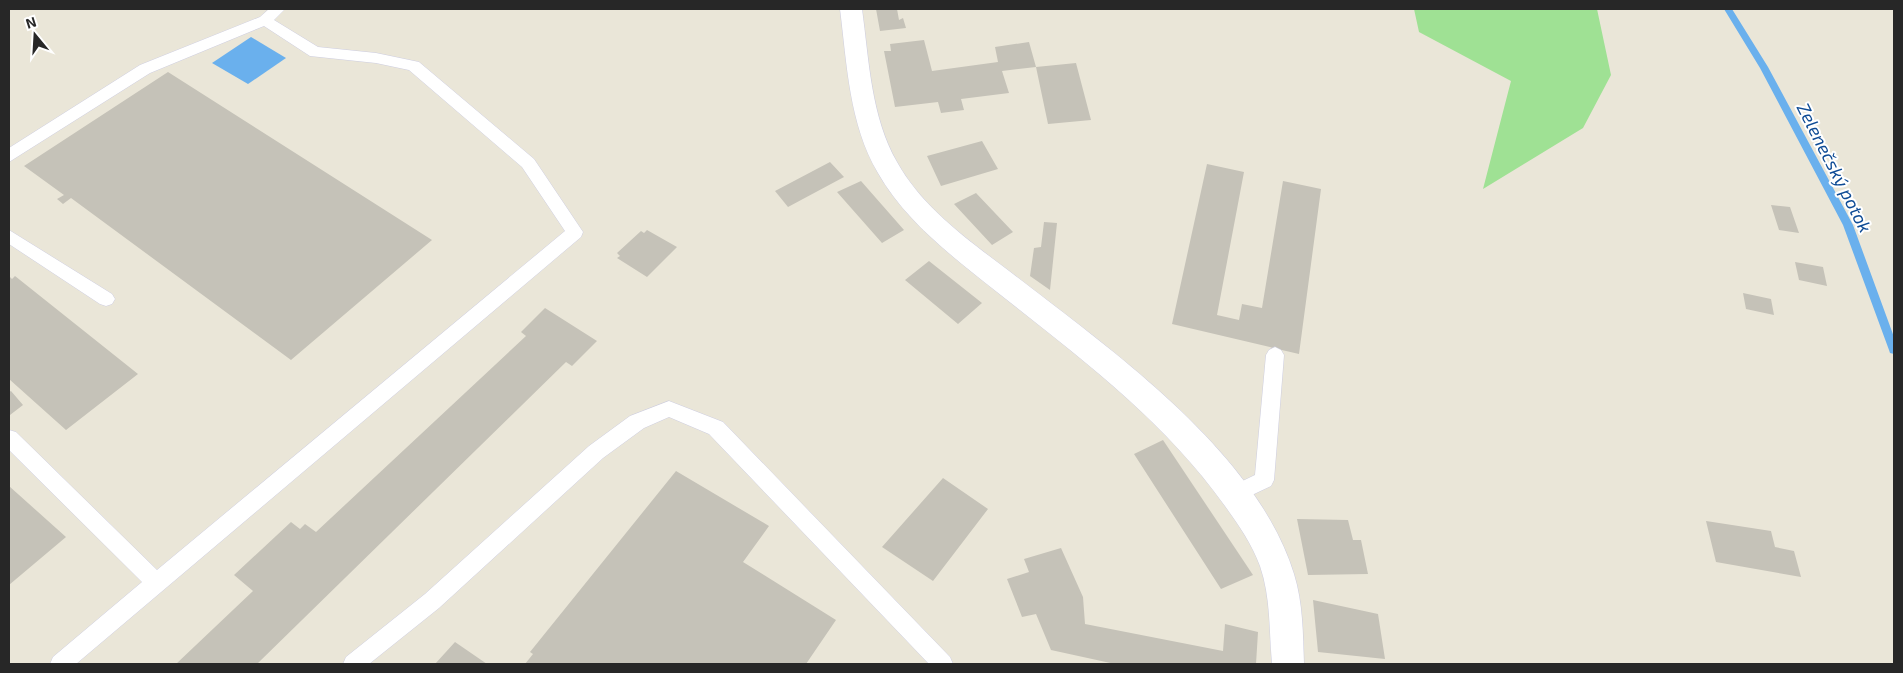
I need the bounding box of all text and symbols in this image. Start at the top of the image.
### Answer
north arrow [10,10,60,60]
text: N [23,13,38,32]
water label: Zelenečský potok [1793,99,1877,236]

